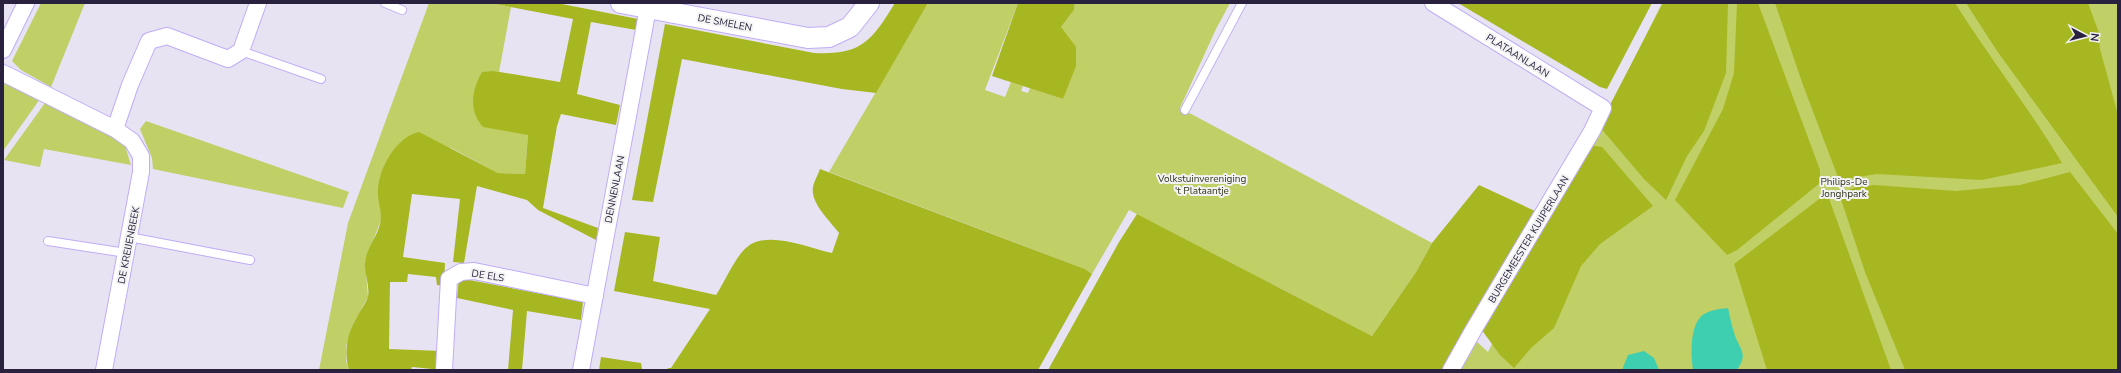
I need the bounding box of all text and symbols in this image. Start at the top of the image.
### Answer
street label: DE SMELEN [696,11,753,35]
north arrow [2065,16,2105,56]
street label: PLATAANLAAN [1483,31,1552,81]
text: N [2086,32,2102,42]
street label: DENNENLAAN [602,154,628,224]
park label: Volkstuinvereniging 't Plataantje [1157,172,1246,198]
street label: BURGEMEESTER KUIJPERLAAN [1485,173,1573,306]
park label: Philips-De Jonghpark [1820,175,1868,201]
street label: DE KREIJENBEEK [115,205,143,285]
street label: DE ELS [470,266,505,285]

